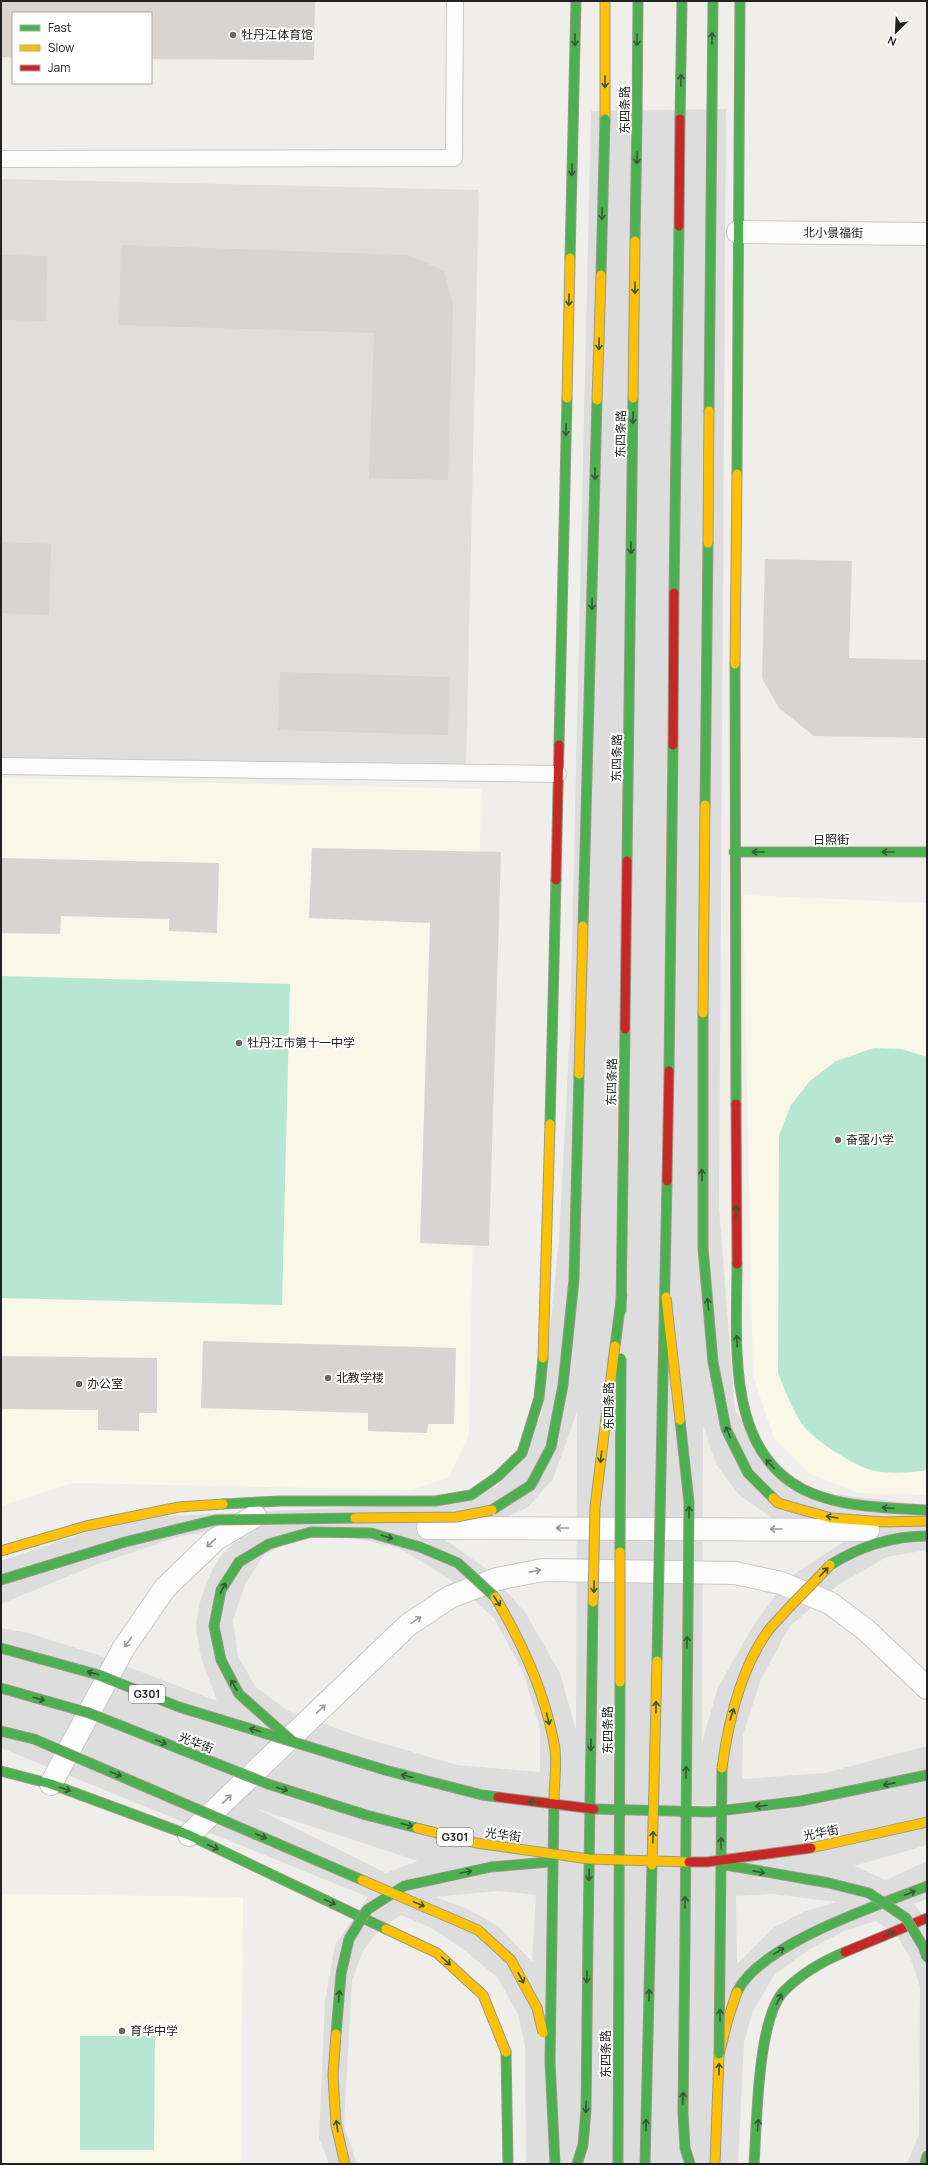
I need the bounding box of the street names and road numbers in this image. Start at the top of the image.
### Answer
street label: 东四条路 [616,86,633,134]
street label: 北小景福街 [803,223,863,242]
street label: 东四条路 [612,410,629,458]
street label: 东四条路 [608,734,625,782]
street label: 日照街 [813,831,849,848]
street label: 东四条路 [603,1058,620,1106]
street label: 东四条路 [600,1382,617,1430]
road number: G301 [129,1685,165,1703]
street label: 东四条路 [599,1706,616,1754]
street label: 光华街 [176,1728,216,1757]
street label: 光华街 [802,1821,840,1844]
street label: 光华街 [484,1824,522,1845]
road number: G301 [437,1828,473,1846]
street label: 东四条路 [597,2030,614,2078]

